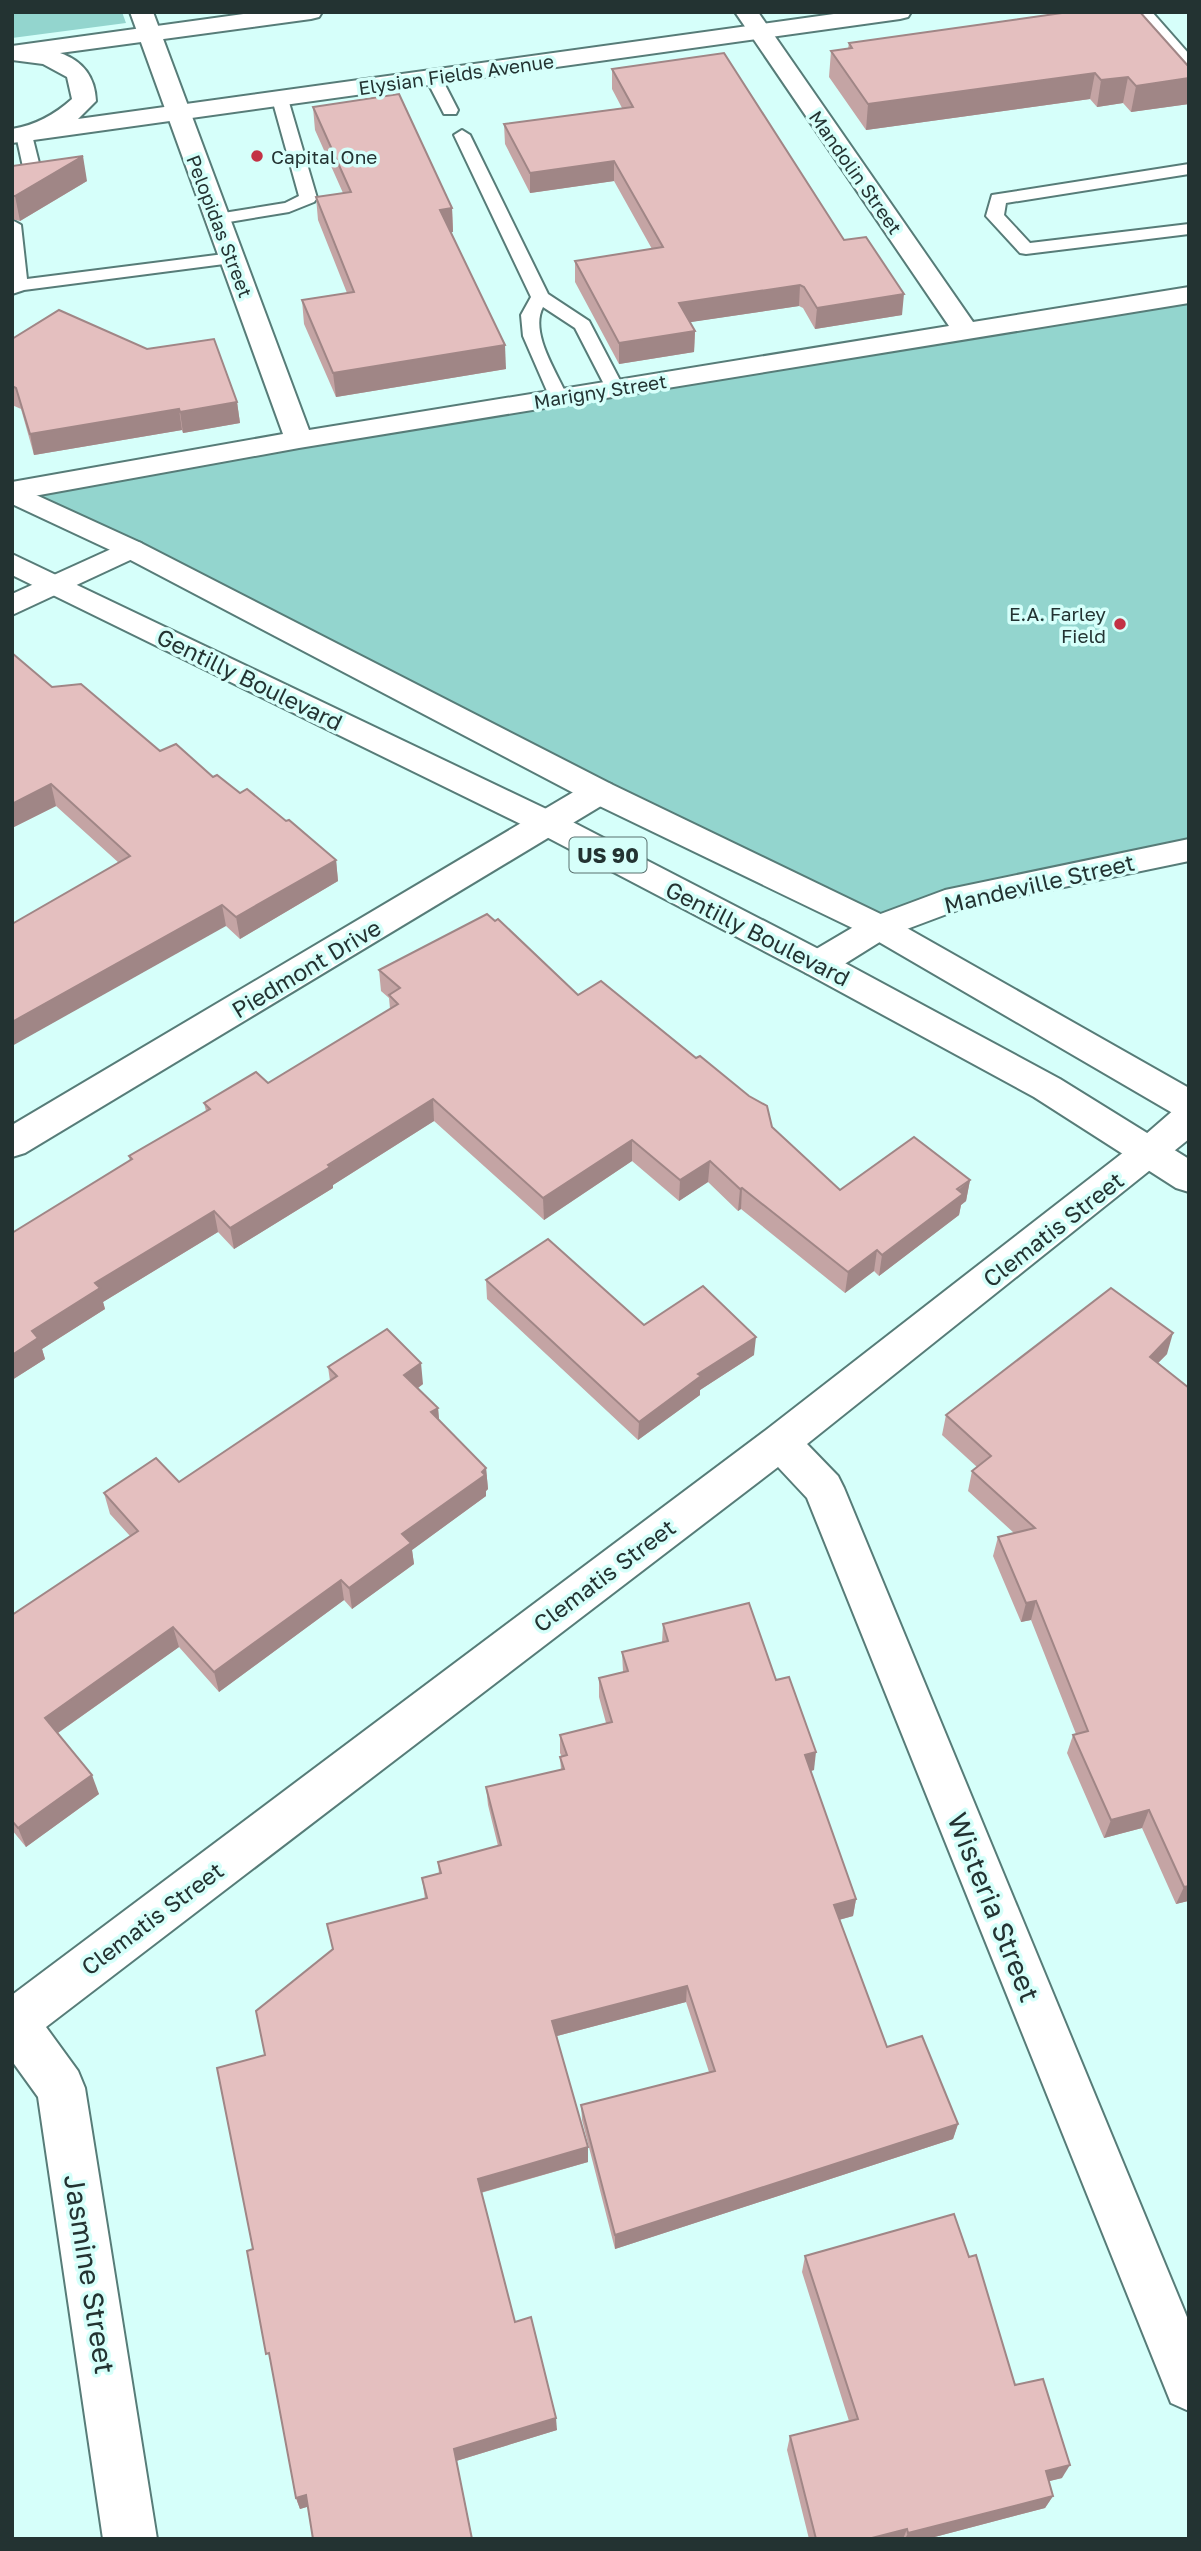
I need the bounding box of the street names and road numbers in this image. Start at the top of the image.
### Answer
street label: Elysian Fields Avenue [357,49,555,99]
street label: Mandolin Street [805,106,907,238]
street label: Pelopidas Street [182,151,258,301]
street label: Marigny Street [532,369,668,413]
street label: Gentilly Boulevard [153,622,347,736]
road number: US 90 [570,838,646,872]
street label: Mandeville Street [941,847,1137,919]
street label: Gentilly Boulevard [661,874,855,992]
street label: Piedmont Drive [226,913,386,1023]
street label: Clematis Street [977,1165,1129,1293]
street label: Clematis Street [527,1512,681,1638]
street label: Wisteria Street [941,1808,1047,2006]
street label: Clematis Street [75,1855,229,1981]
street label: Jasmine Street [58,2172,122,2376]

